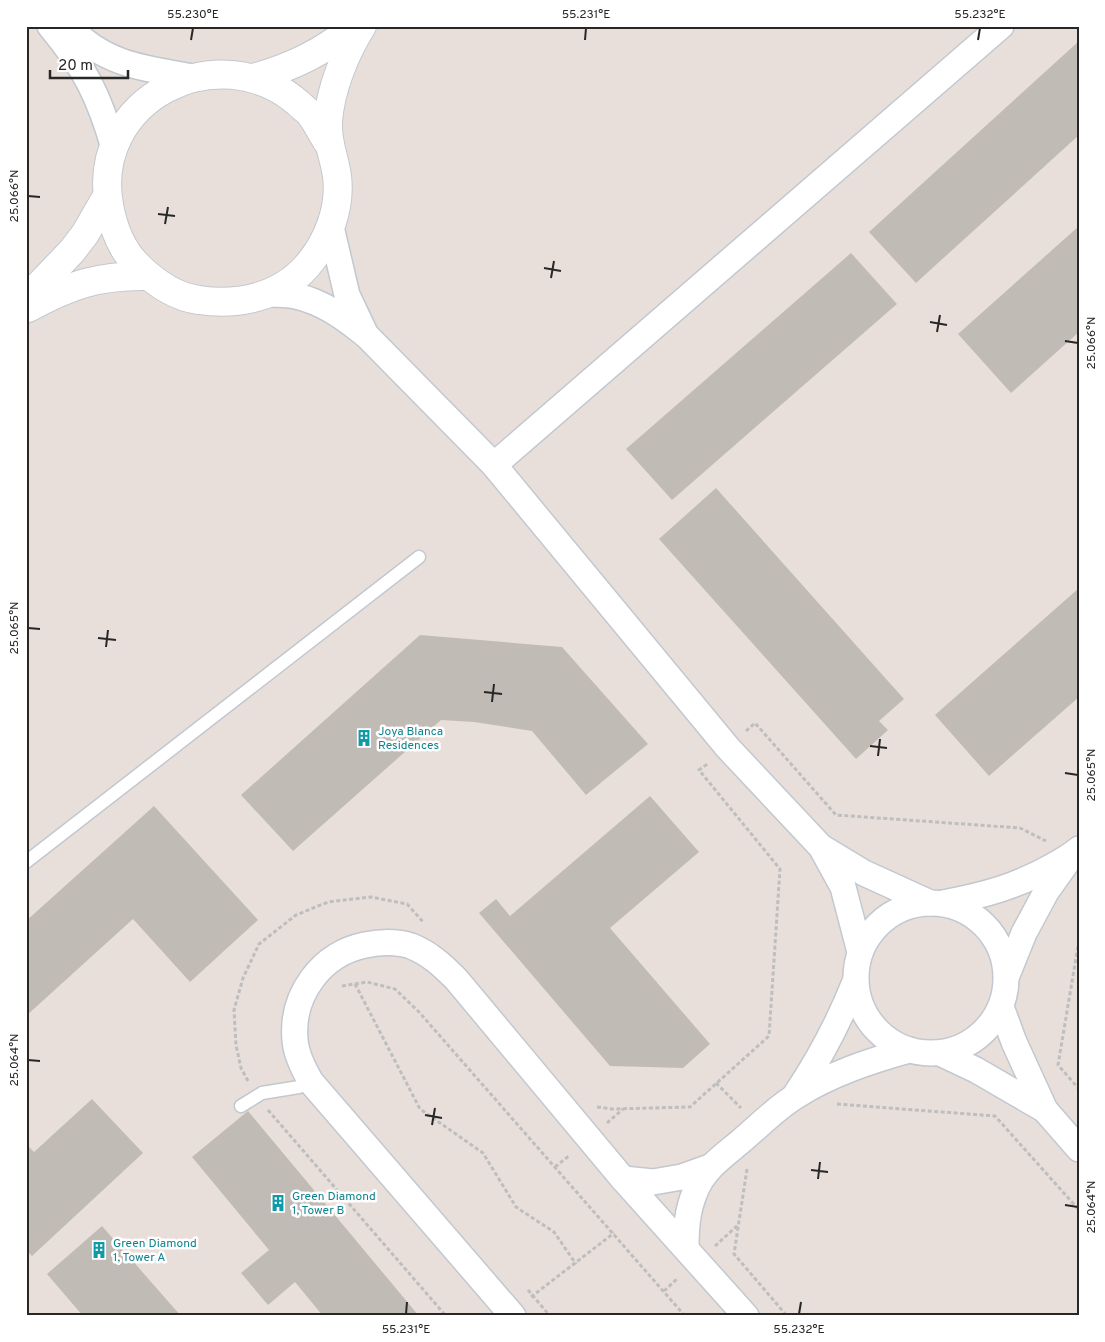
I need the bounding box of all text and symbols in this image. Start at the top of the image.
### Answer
text: 55.230°E [167,7,219,23]
text: 55.231°E [562,7,610,23]
text: 55.232°E [954,7,1006,23]
scale bar [50,48,128,80]
text: 20 m [58,57,93,76]
text: 25.066°N [7,170,23,222]
text: 25.066°N [1084,317,1100,369]
text: 25.065°N [7,601,23,655]
place label: Joya Blanca Residences [378,724,443,754]
building icon: Joya Blanca Residences [354,728,374,748]
text: 25.065°N [1084,748,1100,802]
text: 25.064°N [7,1033,23,1087]
text: 25.064°N [1084,1180,1100,1234]
place label: Green Diamond 1, Tower B [292,1189,376,1219]
building icon: Green Diamond 1, Tower B [268,1193,288,1213]
place label: Green Diamond 1, Tower A [113,1236,197,1266]
building icon: Green Diamond 1, Tower A [89,1240,109,1260]
text: 55.231°E [382,1322,430,1338]
text: 55.232°E [773,1322,825,1338]

